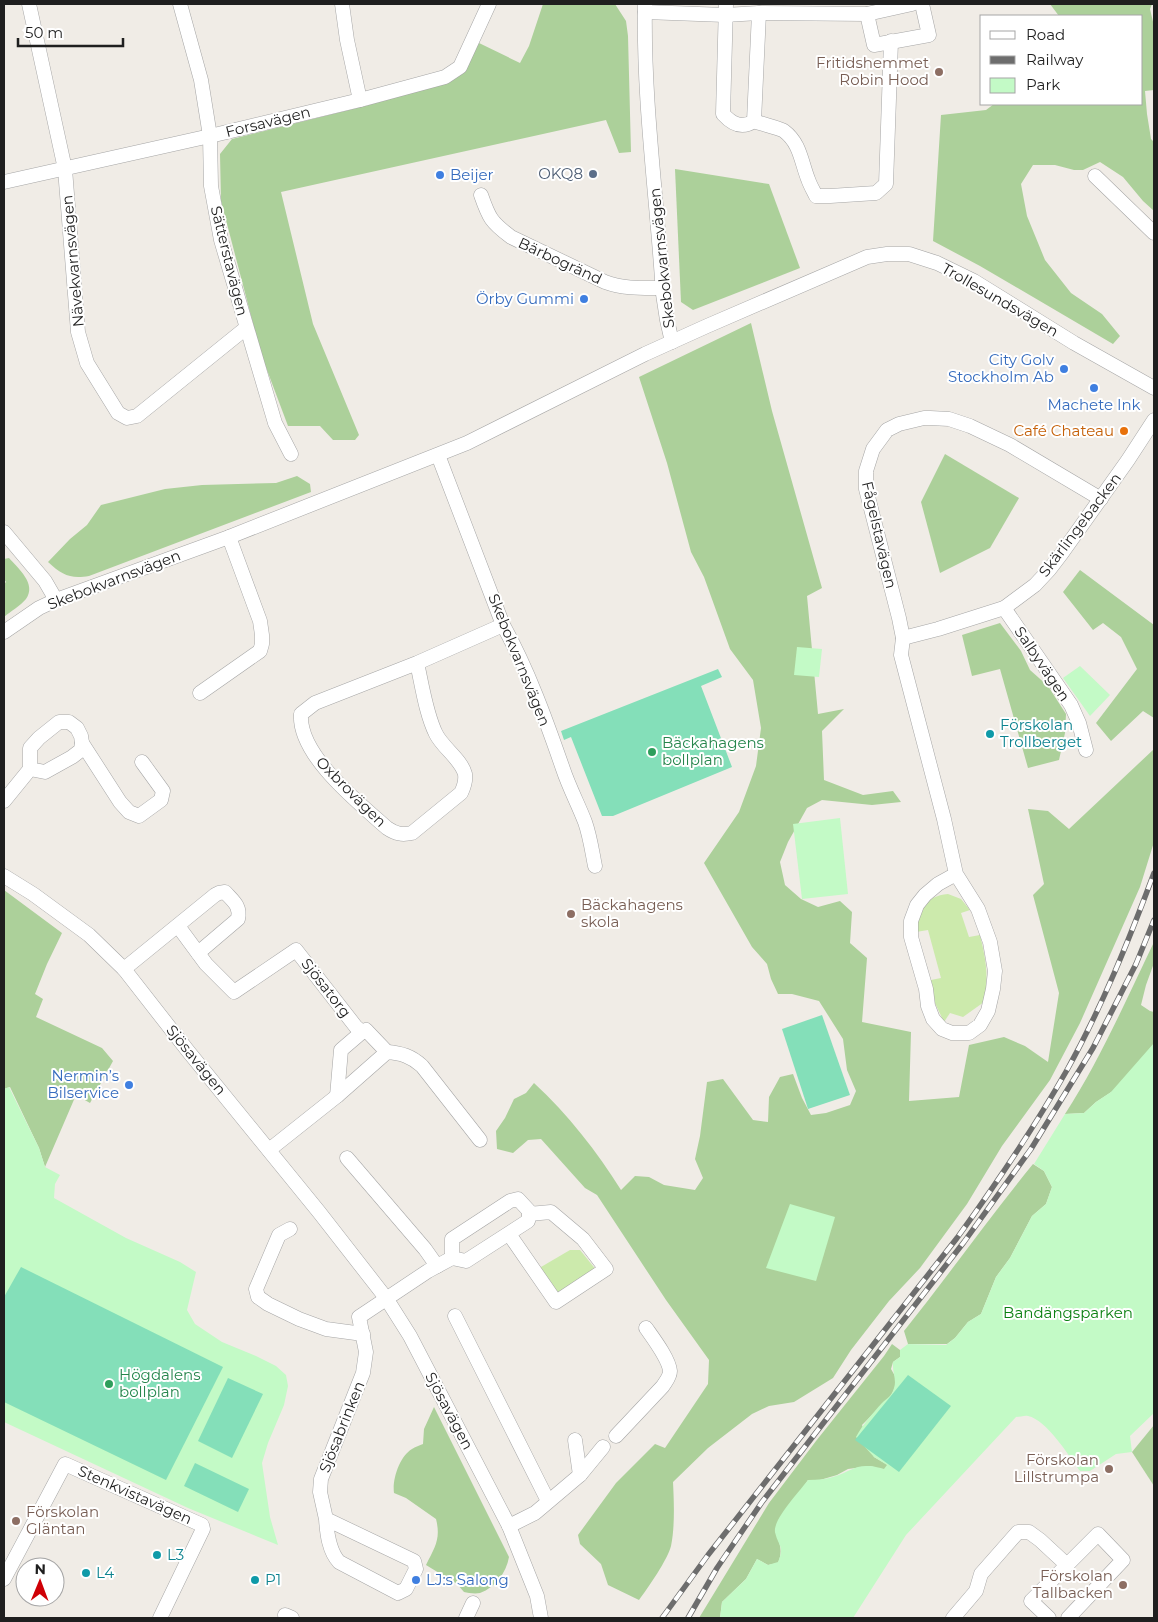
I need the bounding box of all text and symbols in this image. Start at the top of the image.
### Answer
scale bar [18,15,122,47]
legend [980,15,1143,105]
text: 50 m [25,23,63,42]
text: Road [1026,25,1065,44]
text: Railway [1026,50,1084,69]
place label: Fritidshemmet Robin Hood [816,53,929,89]
marker: Fritidshemmet Robin Hood [933,66,945,78]
text: Park [1026,75,1060,94]
street label: Forsavägen [223,102,312,141]
place label: OKQ8 [538,164,583,183]
place label: Beijer [450,165,494,184]
marker: OKQ8 [587,168,599,180]
marker: Beijer [434,169,446,181]
street label: Skebokvarnsvägen [645,187,678,329]
street label: Nävekvarnsvägen [57,194,88,328]
street label: Sätterstavägen [207,204,252,318]
street label: Bärbogränd [515,233,605,288]
street label: Trollesundsvägen [938,258,1062,341]
place label: Örby Gummi [476,289,574,308]
marker: Örby Gummi [578,293,590,305]
place label: City Golv Stockholm Ab [948,350,1055,386]
marker: City Golv Stockholm Ab [1058,363,1070,375]
marker: Machete Ink [1088,382,1100,394]
place label: Machete Ink [1047,395,1141,414]
place label: Café Chateau [1013,421,1114,440]
marker: Café Chateau [1118,425,1130,437]
street label: Skärlingebacken [1034,469,1125,581]
street label: Fågelstavägen [858,479,901,590]
street label: Skebokvarnsvägen [45,545,183,614]
street label: Skebokvarnsvägen [484,591,555,729]
street label: Salbyvägen [1010,623,1074,705]
place label: Förskolan Trollberget [1000,715,1082,751]
marker: Förskolan Trollberget [984,728,996,740]
place label: Bäckahagens bollplan [662,733,764,769]
marker: Bäckahagens bollplan [646,746,658,758]
street label: Oxbrovägen [312,752,391,831]
place label: Bäckahagens skola [581,895,683,931]
marker: Bäckahagens skola [565,908,577,920]
street label: Sjösatorg [297,954,356,1021]
street label: Sjösavägen [162,1021,230,1099]
place label: Nermin’s Bilservice [47,1066,119,1102]
marker: Nermin’s Bilservice [123,1079,135,1091]
park label: Bandängsparken [1003,1303,1133,1322]
place label: Högdalens bollplan [119,1365,200,1401]
street label: Sjösavägen [421,1369,478,1453]
marker: Högdalens bollplan [103,1378,115,1390]
street label: Sjösabrinken [315,1378,369,1475]
place label: Förskolan Lillstrumpa [1014,1450,1099,1486]
street label: Stenkvistavägen [75,1461,195,1528]
marker: Förskolan Lillstrumpa [1103,1463,1115,1475]
place label: Förskolan Gläntan [26,1502,99,1538]
marker: Förskolan Gläntan [10,1515,22,1527]
place label: L3 [167,1545,184,1564]
marker: L3 [151,1549,163,1561]
north arrow [15,1557,65,1607]
text: N [34,1560,46,1578]
place label: L4 [96,1563,114,1582]
place label: Förskolan Tallbacken [1033,1566,1113,1602]
marker: L4 [80,1567,92,1579]
place label: P1 [265,1570,281,1589]
place label: LJ:s Salong [426,1570,509,1589]
marker: P1 [249,1574,261,1586]
marker: LJ:s Salong [410,1574,422,1586]
marker: Förskolan Tallbacken [1117,1579,1129,1591]

